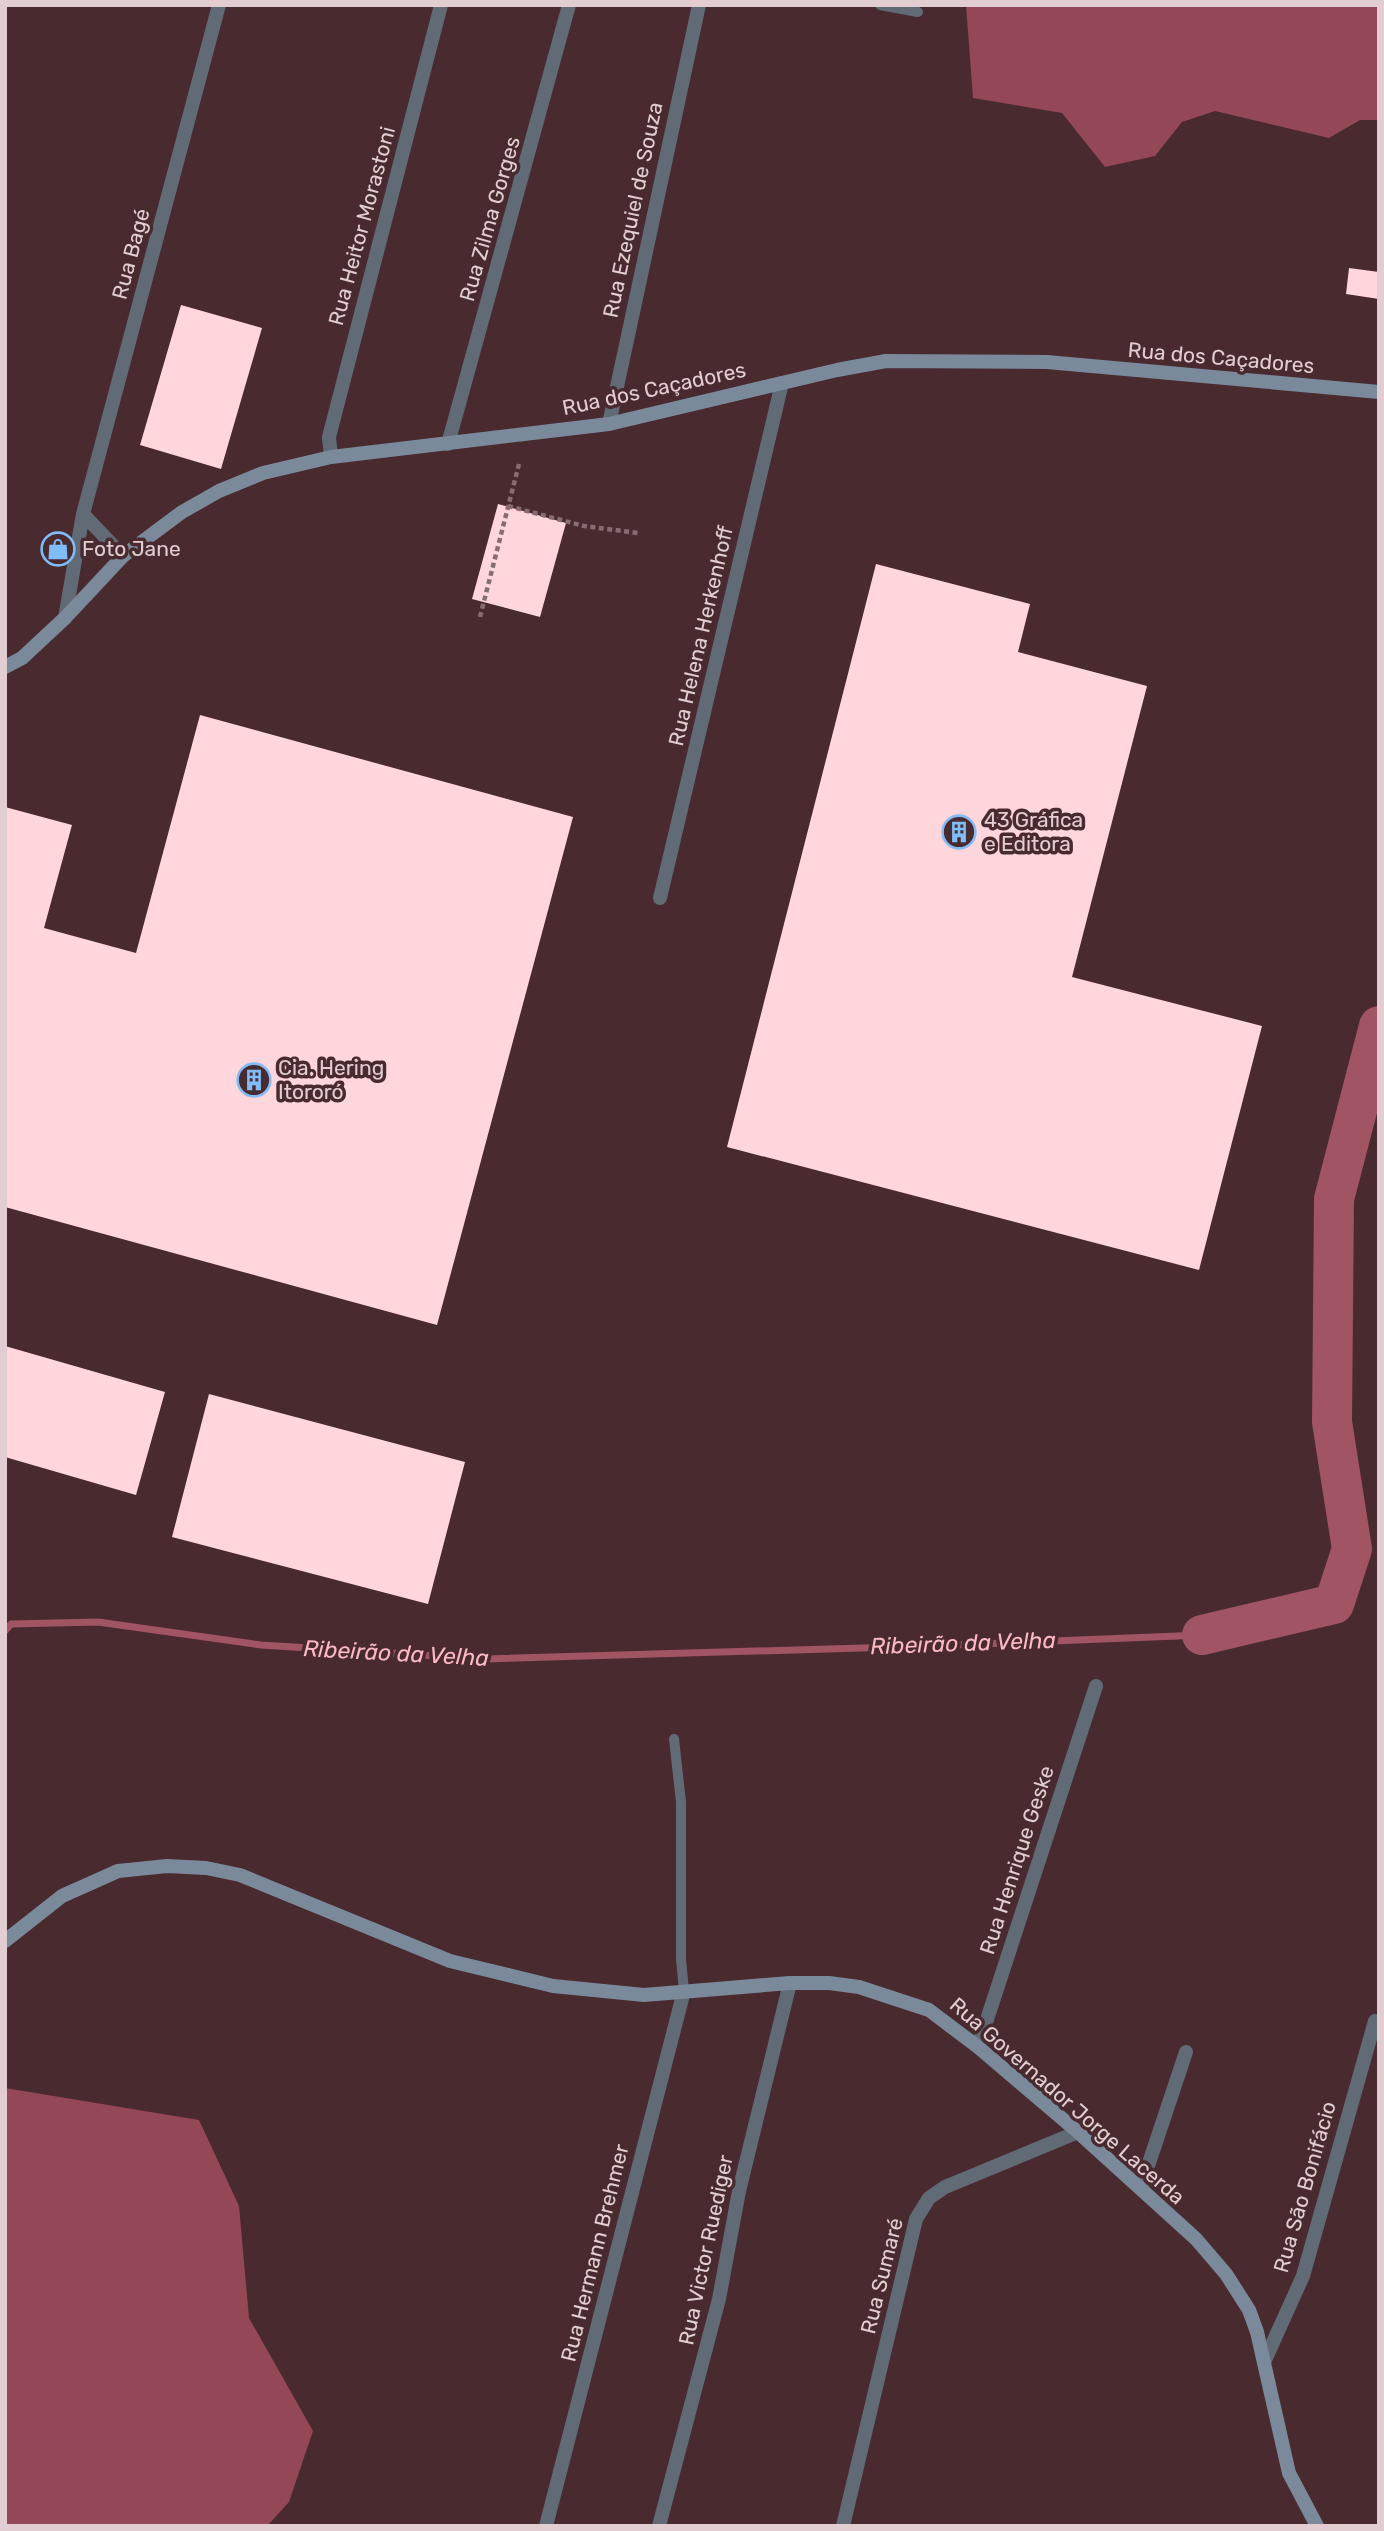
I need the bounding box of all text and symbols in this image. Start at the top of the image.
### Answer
street label: Rua Ezequiel de Souza [597,100,668,320]
street label: Rua Heitor Morastoni [323,124,400,328]
street label: Rua Zilma Gorges [454,133,525,304]
street label: Rua Bagé [106,206,155,302]
street label: Rua dos Caçadores [1127,337,1315,378]
street label: Rua dos Caçadores [560,357,748,420]
street label: Rua Helena Herkenhoff [663,523,738,748]
shop icon: Foto Jane [39,530,77,568]
place label: Foto Jane [82,536,181,561]
place label: 43 Gráfica e Editora [984,807,1083,856]
building icon: 43 Gráfica e Editora [940,813,978,851]
place label: Cia. Hering Itororó [278,1055,384,1104]
building icon: Cia. Hering Itororó [235,1061,273,1099]
water label: Ribeirão da Velha [870,1626,1056,1660]
water label: Ribeirão da Velha [302,1634,490,1672]
street label: Rua Henrique Geske [974,1762,1059,1957]
street label: Rua Governador Jorge Lacerda [945,1992,1190,2209]
street label: Rua São Bonifácio [1268,2098,1341,2275]
street label: Rua Hermann Brehmer [555,2141,634,2364]
street label: Rua Victor Ruediger [673,2152,738,2347]
street label: Rua Sumaré [855,2215,908,2336]

